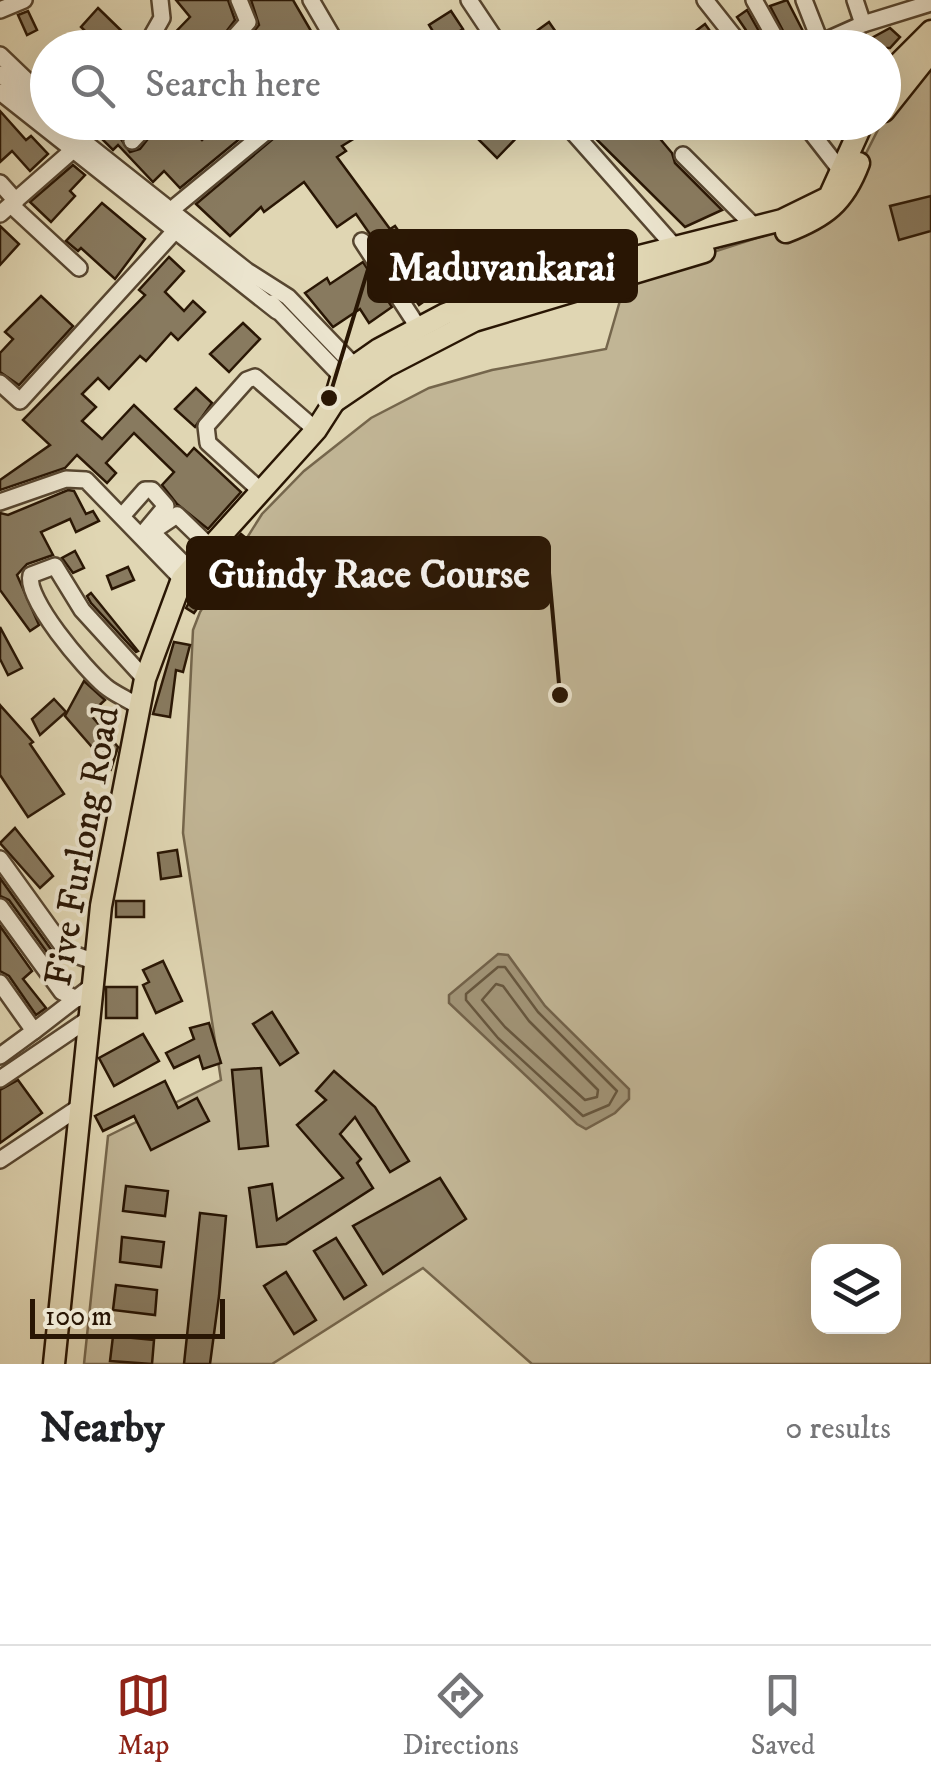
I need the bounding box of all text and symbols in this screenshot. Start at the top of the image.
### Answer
search box [30,30,901,140]
icon: search [65,58,120,113]
text: Search here [145,61,321,109]
callout: Maduvankarai [369,231,636,301]
text: Maduvankarai [388,244,616,294]
callout: Guindy Race Course [188,538,549,608]
text: Guindy Race Course [208,551,530,601]
street label: Five Furlong Road [35,703,131,990]
map controls [811,1244,901,1334]
button: layers [811,1244,901,1334]
scale bar [30,1294,225,1338]
text: 100 m [45,1299,112,1334]
text: Nearby [40,1403,164,1455]
text: 0 results [785,1409,891,1449]
tab: Map [116,1668,171,1763]
tab: Directions [403,1668,519,1763]
tab: Saved [751,1668,815,1763]

